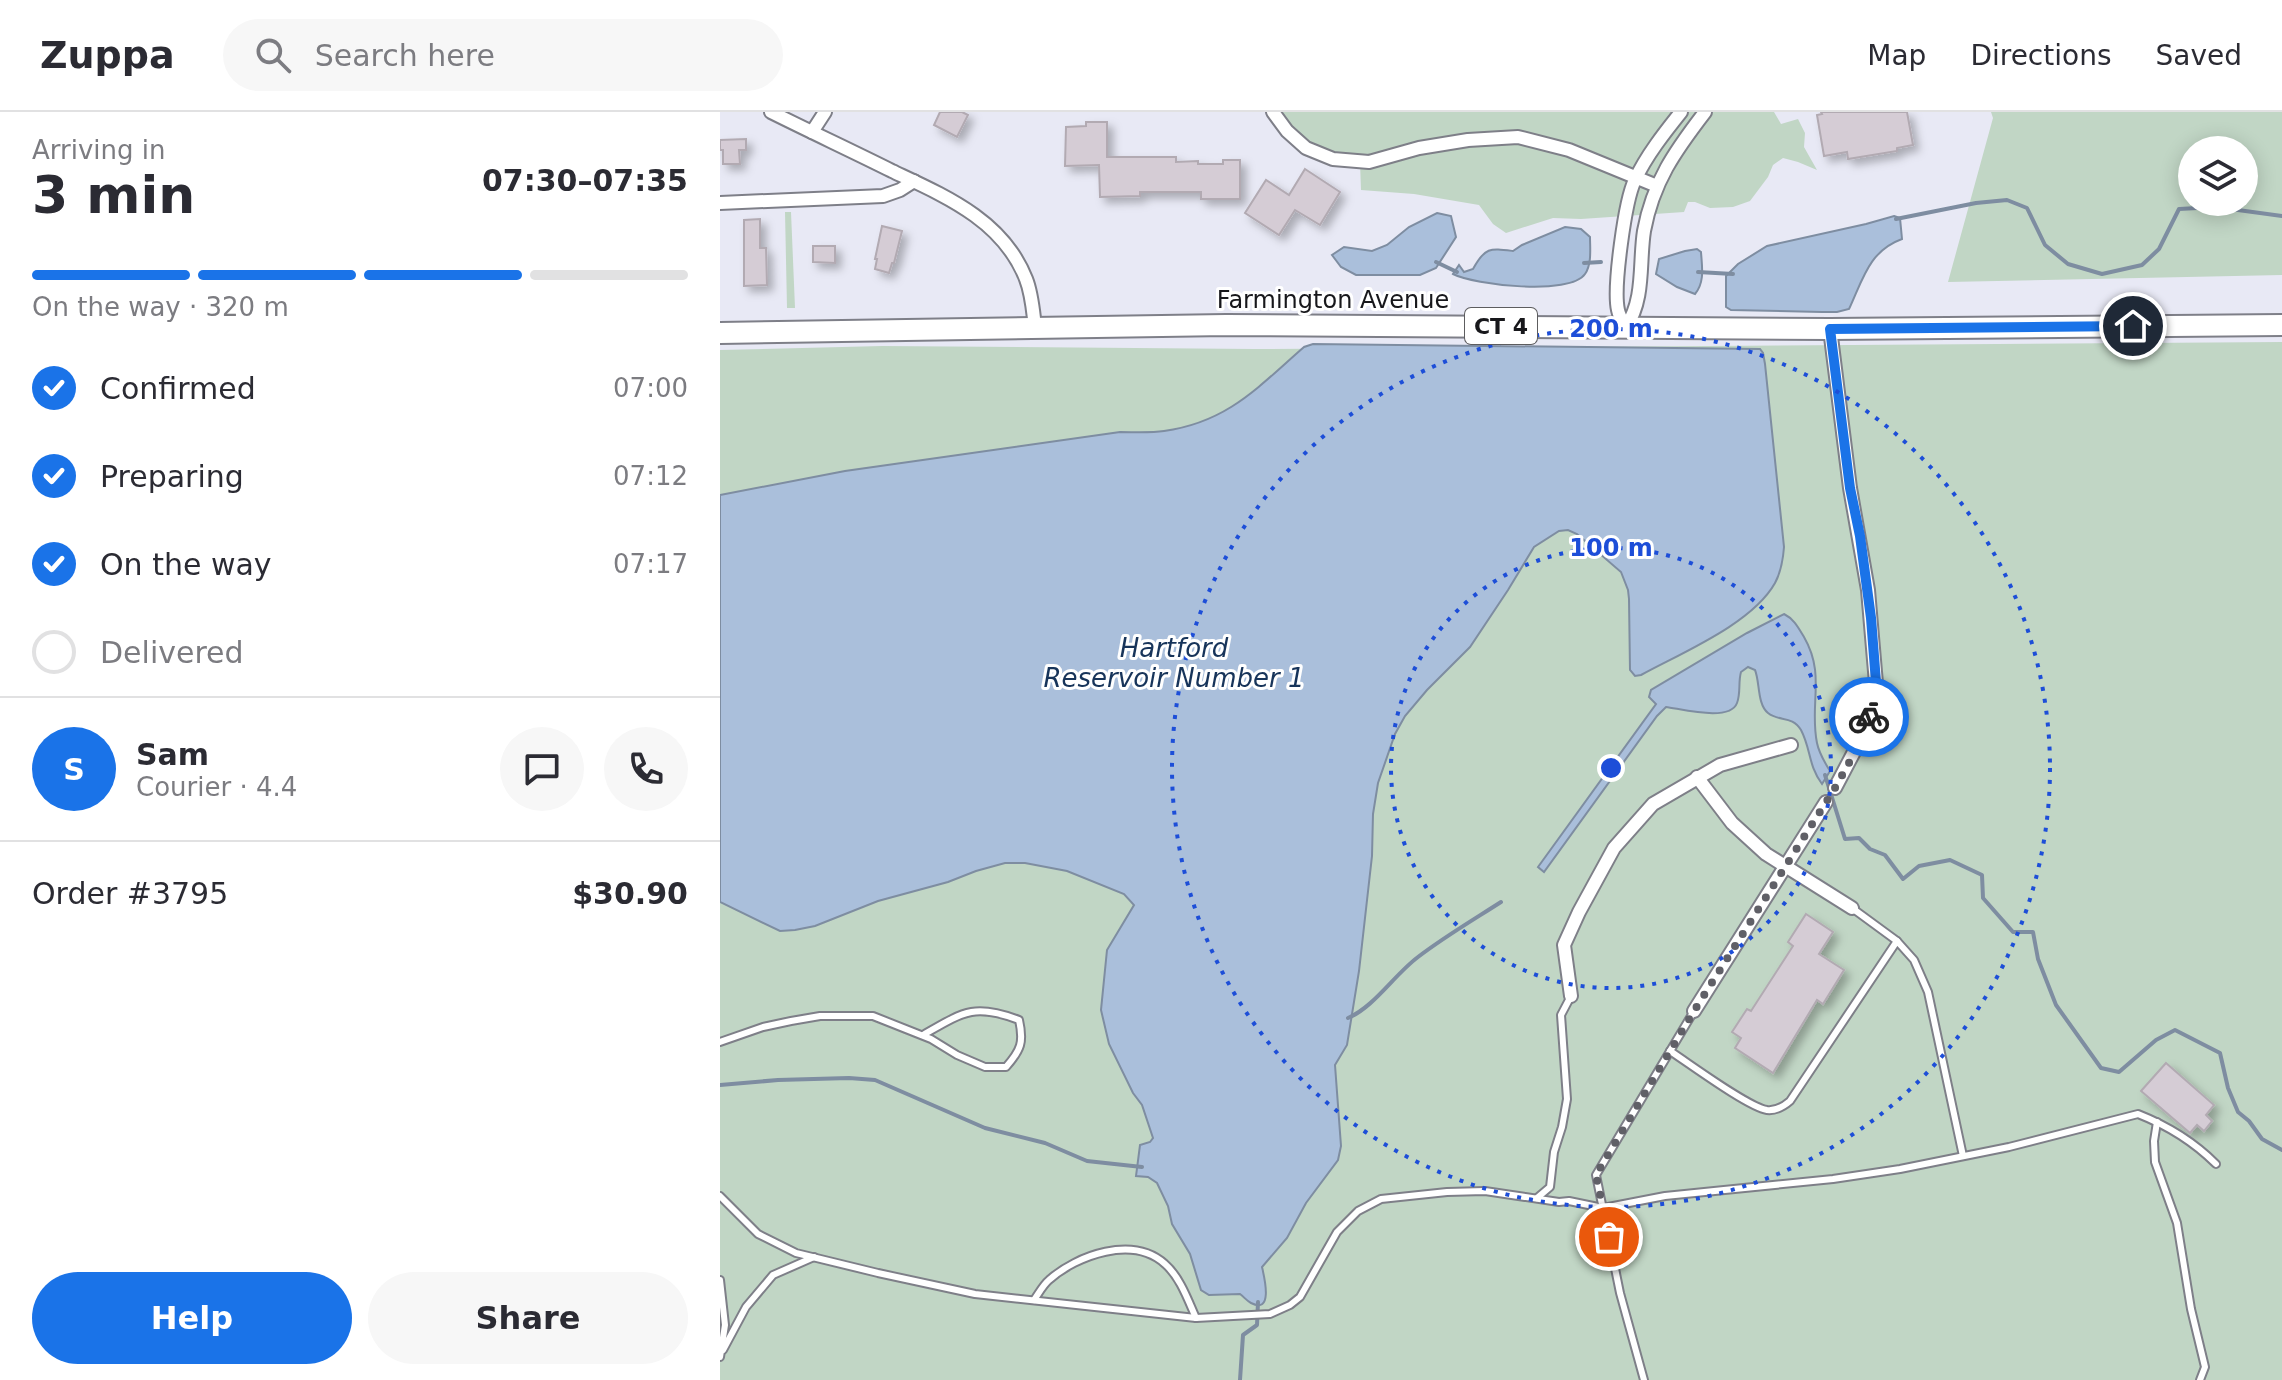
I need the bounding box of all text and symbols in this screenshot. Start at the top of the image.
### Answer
search box [223,19,783,91]
text: Zuppa [40,33,175,77]
icon: search [251,33,295,77]
text: Search here [315,38,495,73]
text: Map [1867,39,1926,72]
text: Directions [1970,39,2111,72]
text: Saved [2155,39,2242,72]
text: Arriving in [32,135,166,165]
map controls [2178,136,2258,216]
button: layers [2178,136,2258,216]
text: 07:30–07:35 [482,163,688,198]
text: 3 min [32,165,195,225]
street label: Farmington Avenue [1217,286,1449,314]
text: On the way · 320 m [32,292,289,322]
pin [2099,292,2167,360]
icon: home [2111,304,2155,348]
road number: CT 4 [1465,308,1537,344]
text: 200 m [1569,315,1653,343]
icon: check [32,366,76,410]
text: Confirmed [100,371,256,406]
text: 07:00 [613,373,688,403]
icon: check [32,454,76,498]
text: Preparing [100,459,244,494]
text: 07:12 [613,461,688,491]
text: 100 m [1569,534,1653,562]
icon: check [32,542,76,586]
text: On the way [100,547,272,582]
text: 07:17 [613,549,688,579]
water label: Hartford Reservoir Number 1 [1043,633,1305,693]
text: Delivered [100,635,244,670]
courier [1829,677,1909,757]
icon: bike [1847,695,1891,739]
button: chat [500,727,584,811]
button: phone [604,727,688,811]
text: Sam [136,737,209,772]
text: S [63,752,85,787]
centre of rings [1597,754,1625,782]
text: Courier · 4.4 [136,772,297,802]
text: Order #3795 [32,876,228,911]
text: $30.90 [572,876,688,911]
pin [1575,1203,1643,1271]
icon: bag [1587,1215,1631,1259]
button: Help [32,1272,352,1364]
button: Share [368,1272,688,1364]

